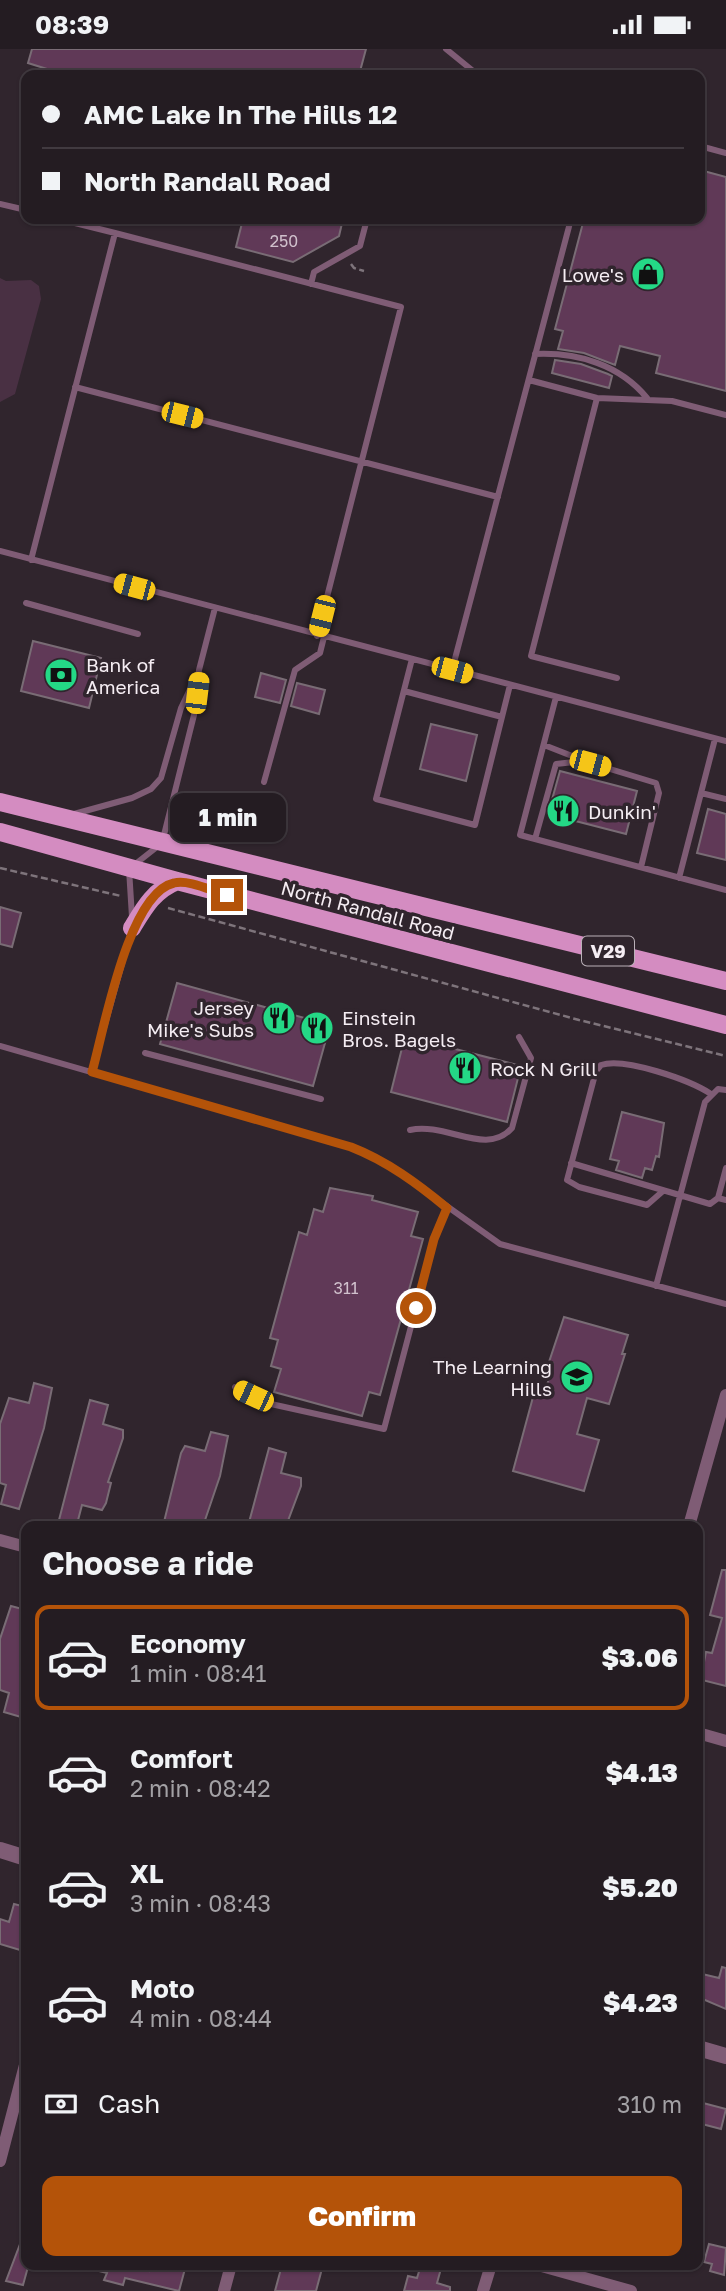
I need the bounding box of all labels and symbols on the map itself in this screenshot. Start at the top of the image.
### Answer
house number: 250 [270,231,298,251]
shop icon: Lowe's [629,255,667,293]
place label: Lowe's [562,263,624,286]
car [160,400,205,430]
car [111,571,158,603]
car [307,593,338,639]
place label: Bank of America [86,653,160,698]
car [429,654,476,686]
bank icon: Bank of America [42,656,80,694]
car [185,671,210,715]
car [567,747,614,779]
restaurant icon: Dunkin' [544,792,582,830]
callout: 1 min [169,793,285,843]
place label: Dunkin' [588,800,656,823]
street label: North Randall Road [279,876,457,944]
route end [211,879,243,911]
road number: V29 [582,937,634,966]
place label: Jersey Mike's Subs [147,996,254,1041]
restaurant icon: Jersey Mike's Subs [260,999,298,1037]
place label: Einstein Bros. Bagels [342,1006,456,1051]
restaurant icon: Einstein Bros. Bagels [298,1009,336,1047]
restaurant icon: Rock N Grill [446,1049,484,1087]
place label: Rock N Grill [490,1057,597,1080]
house number: 311 [334,1278,359,1298]
route start [400,1292,432,1324]
place label: The Learning Hills [433,1355,552,1400]
school or university icon: The Learning Hills [558,1358,596,1396]
car [230,1378,277,1414]

